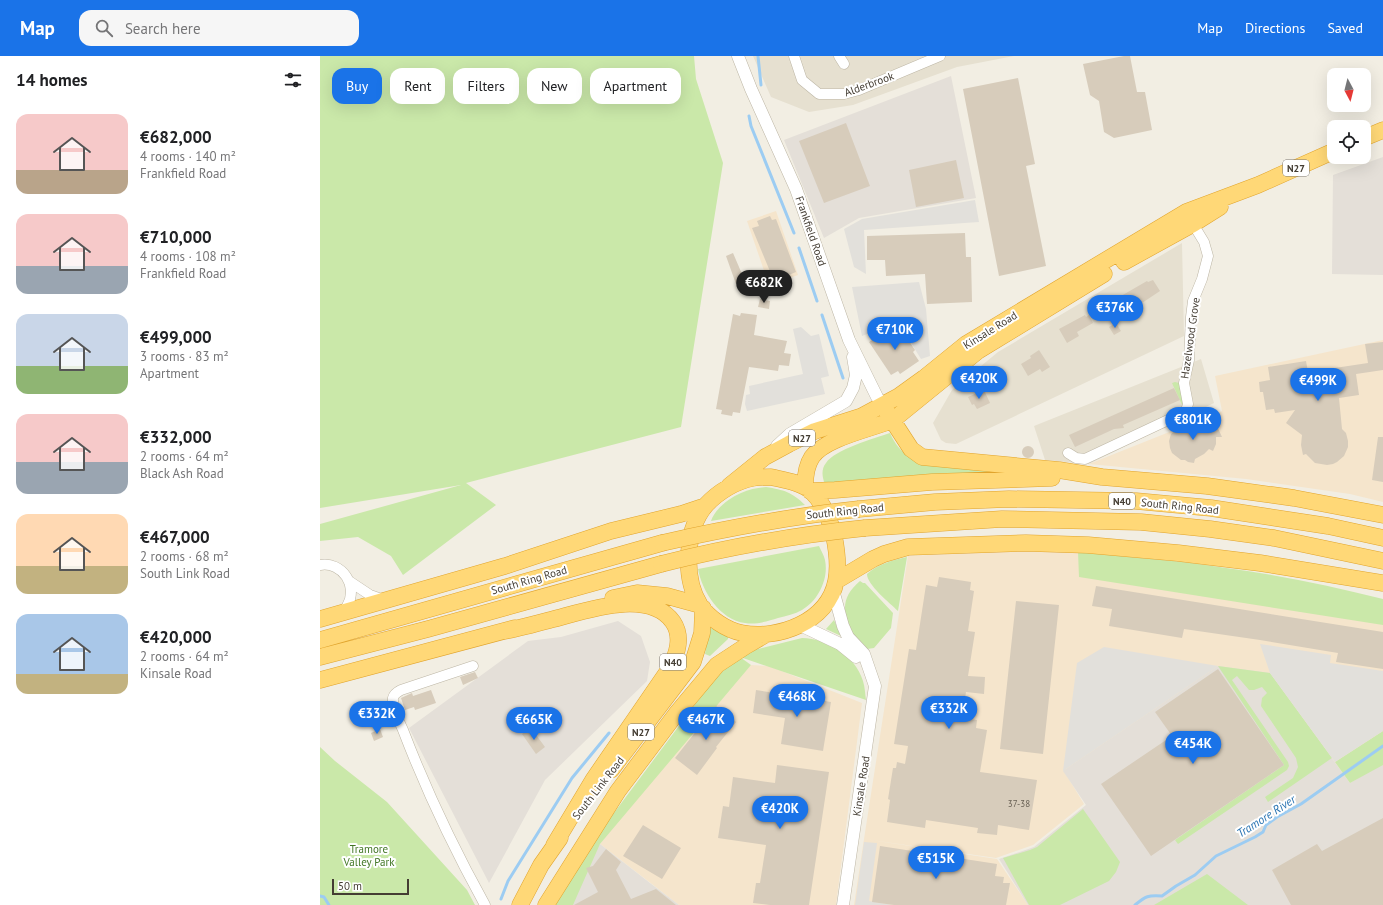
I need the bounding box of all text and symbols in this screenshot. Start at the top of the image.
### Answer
search box [79,10,359,46]
text: Map [20,16,55,40]
icon: search [93,17,115,39]
text: Search here [125,19,201,38]
text: Map [1197,19,1223,37]
text: Directions [1245,19,1305,37]
text: Saved [1327,19,1363,37]
chip: Buy [332,68,382,104]
chip: Rent [390,68,445,104]
chip: Filters [453,68,519,104]
chip: New [527,68,582,104]
chip: Apartment [590,68,681,104]
street label: Alderbrook [842,68,896,99]
north arrow [1327,68,1371,112]
map controls [1327,68,1371,164]
text: 14 homes [16,69,87,91]
icon: filters [282,69,304,91]
button: locate [1327,120,1371,164]
text: €682,000 [140,126,212,148]
icon: home [48,130,96,178]
text: 4 rooms · 140 m² [140,148,236,165]
road number: N27 [1283,160,1309,176]
text: Frankfield Road [140,165,226,182]
street label: Frankfield Road [792,194,830,268]
text: €710,000 [140,226,212,248]
icon: home [48,230,96,278]
text: 4 rooms · 108 m² [140,248,236,265]
text: Frankfield Road [140,265,226,282]
pin: €682K [736,270,792,304]
text: €682K [745,274,783,291]
pin: €376K [1087,295,1143,329]
street label: Hazelwood Grove [1177,296,1203,380]
text: €376K [1096,299,1134,316]
street label: Kinsale Road [961,308,1020,352]
pin: €710K [867,317,923,351]
text: €710K [876,321,914,338]
text: €499,000 [140,326,212,348]
icon: home [48,330,96,378]
text: 3 rooms · 83 m² [140,348,229,365]
text: Apartment [140,365,199,382]
pin: €420K [951,366,1007,400]
pin: €499K [1290,368,1346,402]
text: €420K [960,370,998,387]
text: €499K [1299,372,1337,389]
pin: €801K [1165,407,1221,441]
text: €801K [1174,411,1212,428]
text: €332,000 [140,426,212,448]
icon: home [48,430,96,478]
road number: N27 [789,430,815,446]
text: 2 rooms · 64 m² [140,448,229,465]
text: Black Ash Road [140,465,224,482]
road number: N40 [1109,493,1135,509]
street label: South Ring Road [1140,495,1220,517]
street label: South Ring Road [805,500,885,522]
text: €467,000 [140,526,210,548]
icon: home [48,530,96,578]
text: 2 rooms · 68 m² [140,548,229,565]
street label: South Ring Road [490,563,568,597]
text: South Link Road [140,565,230,582]
text: €420,000 [140,626,212,648]
icon: home [48,630,96,678]
text: 2 rooms · 64 m² [140,648,229,665]
road number: N40 [660,654,686,670]
text: Kinsale Road [140,665,212,682]
pin: €468K [769,684,825,718]
text: €468K [778,688,816,705]
pin: €332K [921,696,977,730]
text: €332K [930,700,968,717]
pin: €332K [349,701,405,735]
text: €332K [358,705,396,722]
pin: €665K [506,707,562,741]
pin: €467K [678,707,734,741]
text: €665K [515,711,553,728]
text: €467K [687,711,725,728]
road number: N27 [628,724,654,740]
pin: €454K [1165,731,1221,765]
text: €454K [1174,735,1212,752]
street label: South Link Road [569,754,627,822]
street label: Kinsale Road [849,755,873,817]
water label: Tramore River [1234,791,1299,841]
pin: €420K [752,796,808,830]
house number: 37-38 [1008,798,1030,809]
text: €420K [761,800,799,817]
park label: Tramore Valley Park [343,842,395,869]
pin: €515K [908,846,964,880]
text: €515K [917,850,955,867]
scale bar [332,877,409,896]
text: 50 m [338,879,362,893]

